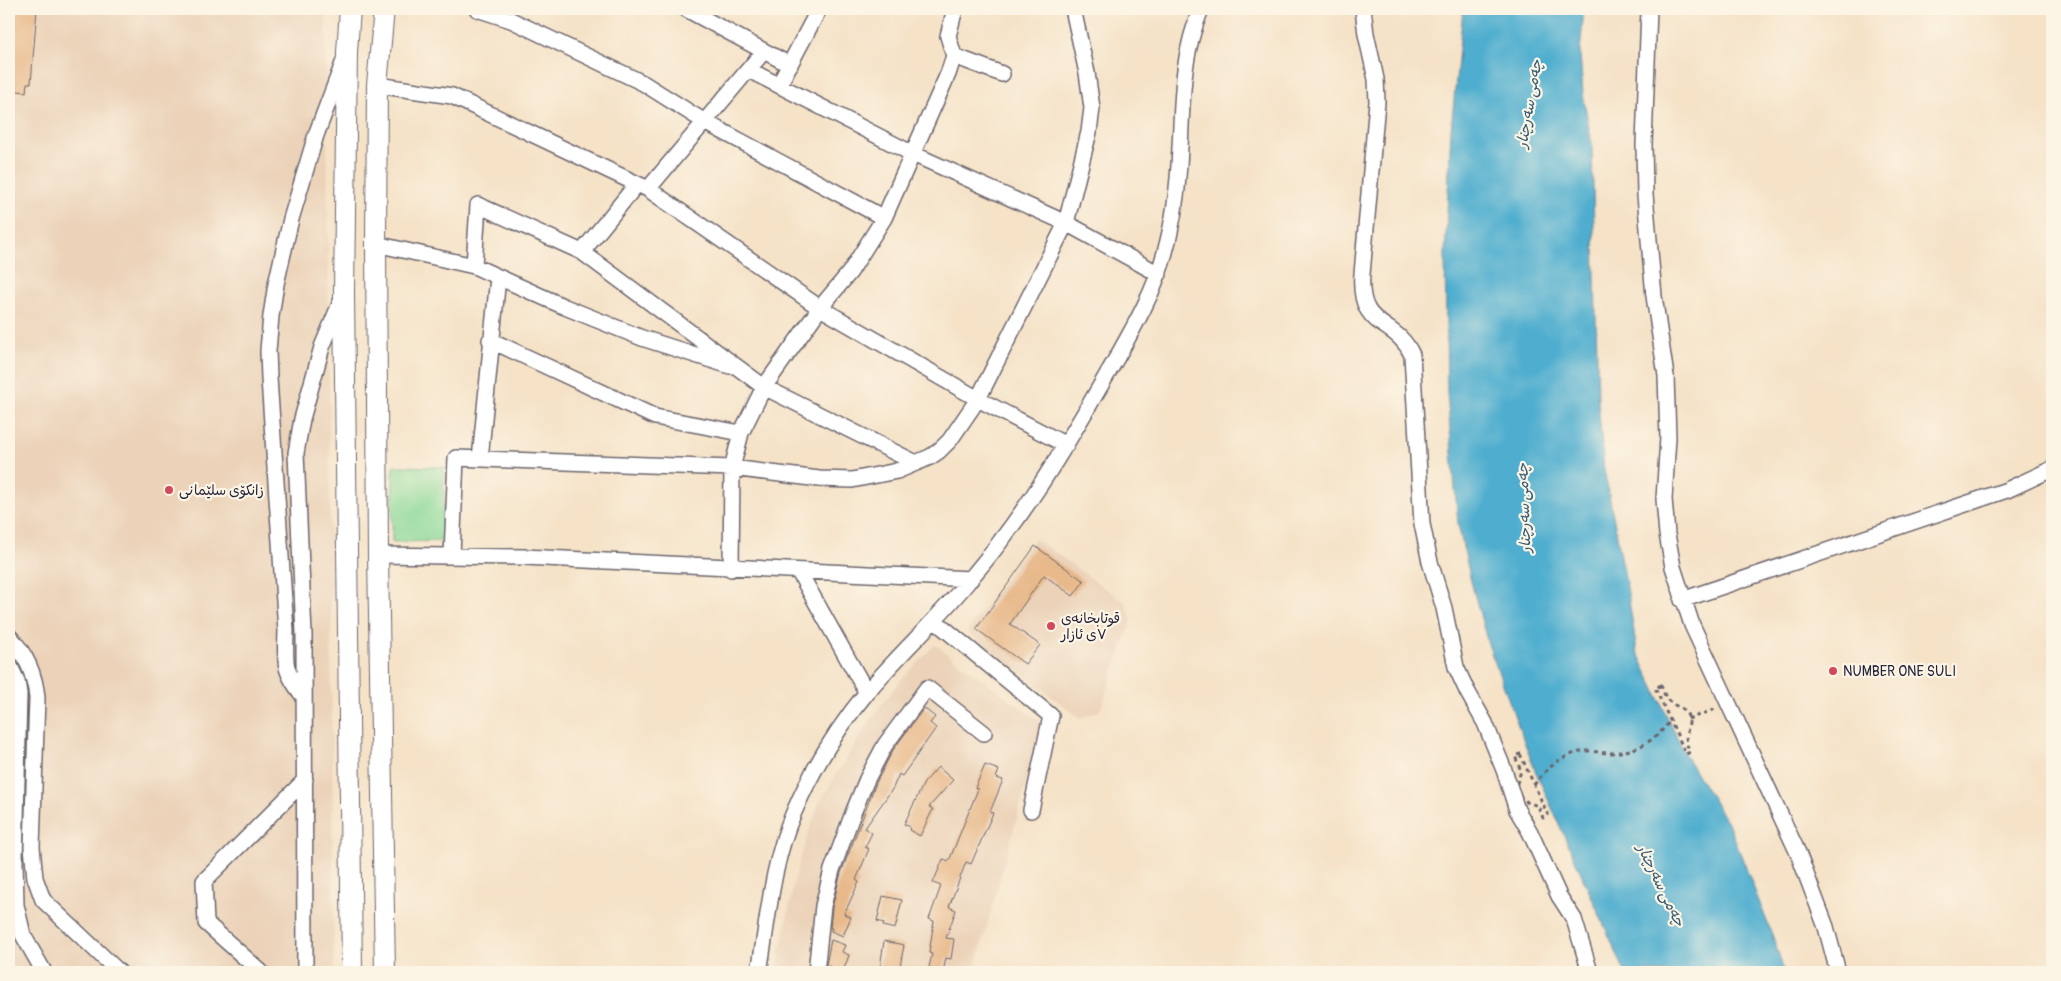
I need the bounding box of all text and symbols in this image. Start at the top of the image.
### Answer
water label: چەمی سەرچنار [1512,58,1547,151]
water label: چەمی سەرچنار [1513,462,1536,554]
place label: زانکۆی سلێمانی [179,482,264,499]
marker: زانکۆی سلێمانی [163,484,175,496]
place label: قوتابخانەی ٧ی ئازار [1060,610,1120,643]
marker: قوتابخانەی ٧ی ئازار [1045,620,1057,632]
place label: NUMBER ONE SULI [1843,663,1956,680]
marker: NUMBER ONE SULI [1827,665,1839,677]
water label: چەمی سەرچنار [1632,840,1689,930]

